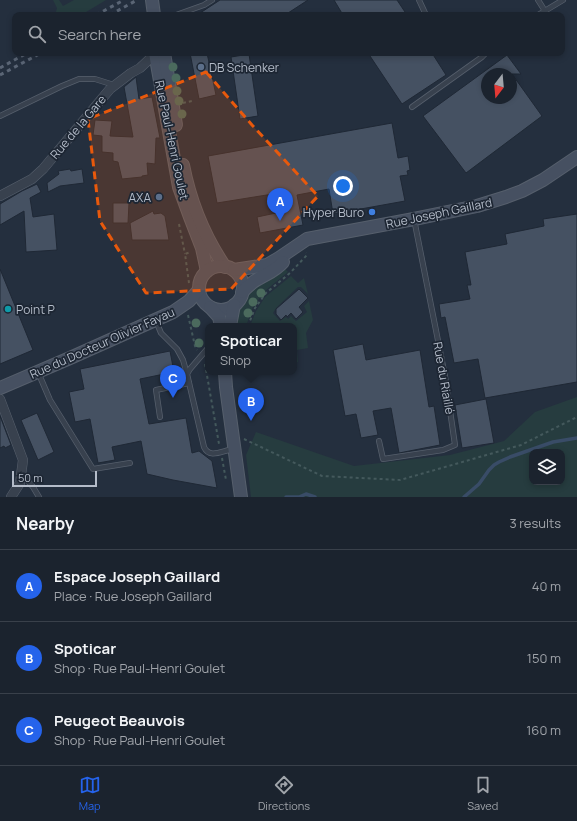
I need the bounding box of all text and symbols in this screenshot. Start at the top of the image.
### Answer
search box [12,12,565,56]
icon: search [26,23,48,45]
text: Search here [58,24,141,45]
place label: DB Schenker [209,59,280,76]
marker: DB Schenker [196,62,206,72]
north arrow [481,68,517,104]
street label: Rue Paul-Henri Goulet [151,79,193,201]
street label: Rue de la Gare [46,91,110,163]
your location [333,176,353,196]
pin: A [267,188,293,221]
place label: AXA [129,189,151,206]
marker: AXA [154,192,164,202]
street label: Rue Joseph Gaillard [384,193,494,233]
place label: Hyper Buro [303,204,364,221]
marker: Hyper Buro [367,207,377,217]
place label: Point P [16,301,55,318]
street label: Rue du Docteur Olivier Fayau [27,303,177,383]
marker: Point P [3,304,13,314]
popup [205,323,297,375]
text: Spoticar [220,330,282,351]
street label: Rue du Riaillé [429,340,459,416]
text: Shop [220,351,251,369]
pin: C [160,365,186,398]
pin: B [238,388,264,421]
map controls [529,449,565,485]
button: layers [529,449,565,485]
scale bar [12,469,97,488]
text: 50 m [18,470,43,485]
text: Nearby [16,512,74,535]
text: 3 results [509,514,561,532]
text: Espace Joseph Gaillard [54,566,220,587]
text: A [25,577,33,595]
text: 40 m [532,577,561,595]
text: Place · Rue Joseph Gaillard [54,587,212,605]
text: Spoticar [54,638,116,659]
text: B [25,649,33,667]
text: 150 m [527,649,561,667]
text: Shop · Rue Paul-Henri Goulet [54,659,225,677]
text: Peugeot Beauvois [54,710,185,731]
text: C [24,721,34,739]
text: 160 m [526,721,561,739]
text: Shop · Rue Paul-Henri Goulet [54,731,225,749]
tab: Map [79,774,101,813]
tab: Directions [258,774,310,813]
tab: Saved [467,774,498,813]

